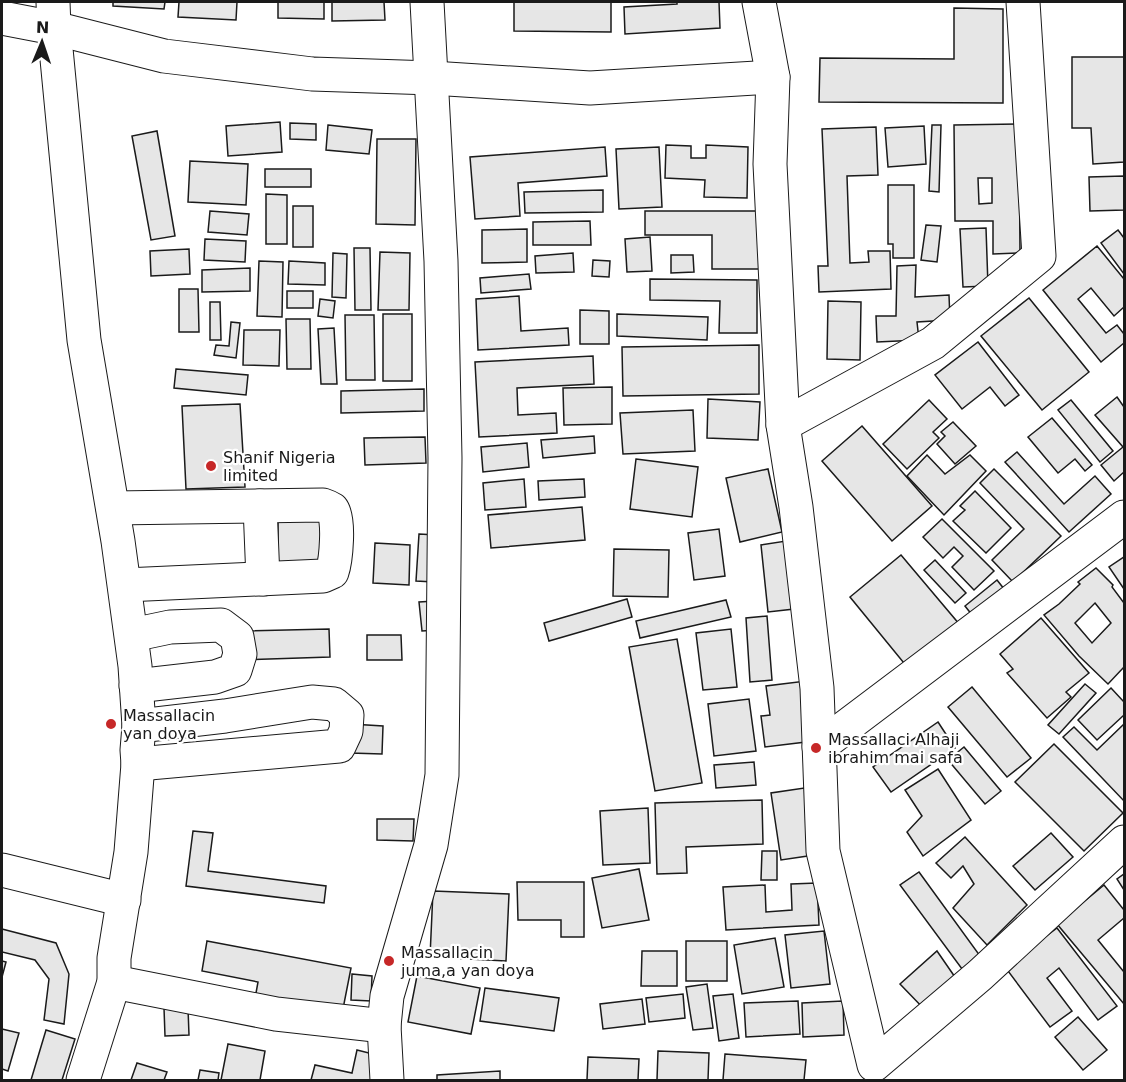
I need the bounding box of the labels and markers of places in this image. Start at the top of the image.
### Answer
place label: Shanif Nigeria limited [223,448,336,485]
marker: Shanif Nigeria limited [204,459,218,473]
place label: Massallacin yan doya [123,706,215,743]
marker: Massallacin yan doya [104,717,118,731]
place label: Massallaci Alhaji ibrahim mai safa [828,730,963,767]
marker: Massallaci Alhaji ibrahim mai safa [809,741,823,755]
place label: Massallacin juma,a yan doya [400,943,535,980]
marker: Massallacin juma,a yan doya [382,954,396,968]

